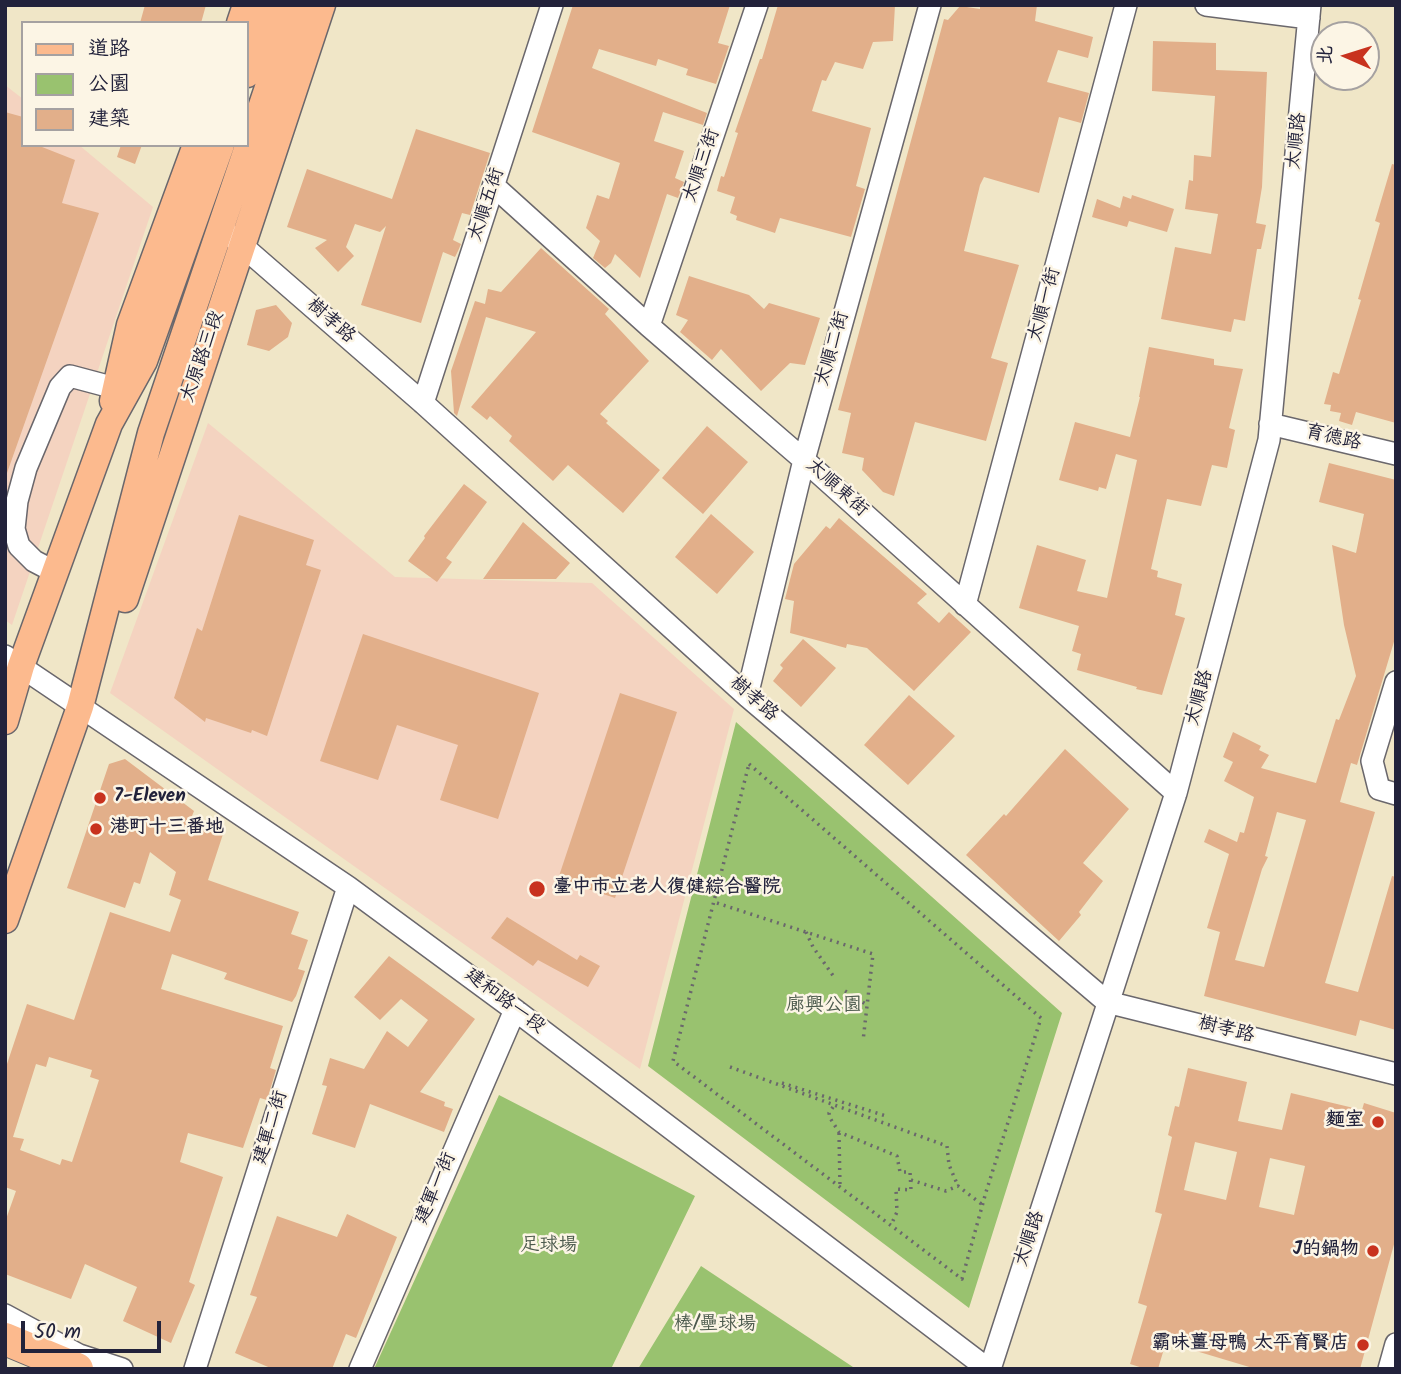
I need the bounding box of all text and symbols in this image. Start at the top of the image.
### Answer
legend [21,21,248,147]
north arrow [1310,21,1380,91]
text: 道路 [88,33,130,66]
text: 北 [1311,45,1342,65]
text: 公園 [88,68,130,101]
text: 建築 [88,103,130,136]
street label: 太順路 [1284,111,1312,171]
street label: 太順三街 [680,126,726,206]
street label: 太順五街 [465,165,511,245]
street label: 太順一街 [1025,265,1067,345]
street label: 樹孝路 [301,295,359,349]
street label: 太原路三段 [178,308,230,406]
street label: 太順二街 [813,309,855,389]
street label: 育德路 [1303,421,1363,457]
street label: 太順東街 [800,455,872,523]
street label: 太順路 [1183,668,1219,728]
street label: 樹孝路 [724,673,782,727]
place label: 7-Eleven [114,787,186,809]
marker: 7-Eleven [92,790,108,806]
place label: 港町十三番地 [110,818,224,840]
marker: 港町十三番地 [88,821,104,837]
place label: 臺中市立老人復健綜合醫院 [553,878,781,900]
marker: 臺中市立老人復健綜合醫院 [527,879,547,899]
street label: 建和路一段 [459,964,549,1040]
park label: 廊興公園 [786,996,862,1018]
street label: 樹孝路 [1196,1013,1256,1049]
street label: 建軍二街 [250,1088,294,1168]
place label: 麵室 [1326,1111,1364,1133]
marker: 麵室 [1370,1114,1386,1130]
street label: 建軍一街 [412,1150,462,1228]
street label: 太順路 [1011,1208,1051,1270]
park label: 足球場 [521,1236,577,1258]
place label: J的鍋物 [1293,1240,1359,1262]
marker: J的鍋物 [1365,1243,1381,1259]
scale bar [24,1308,164,1352]
park label: 棒/壘球場 [674,1315,756,1337]
text: 50 m [34,1316,81,1349]
place label: 霸味薑母鴨 太平育賢店 [1152,1334,1349,1356]
marker: 霸味薑母鴨 太平育賢店 [1355,1337,1371,1353]

